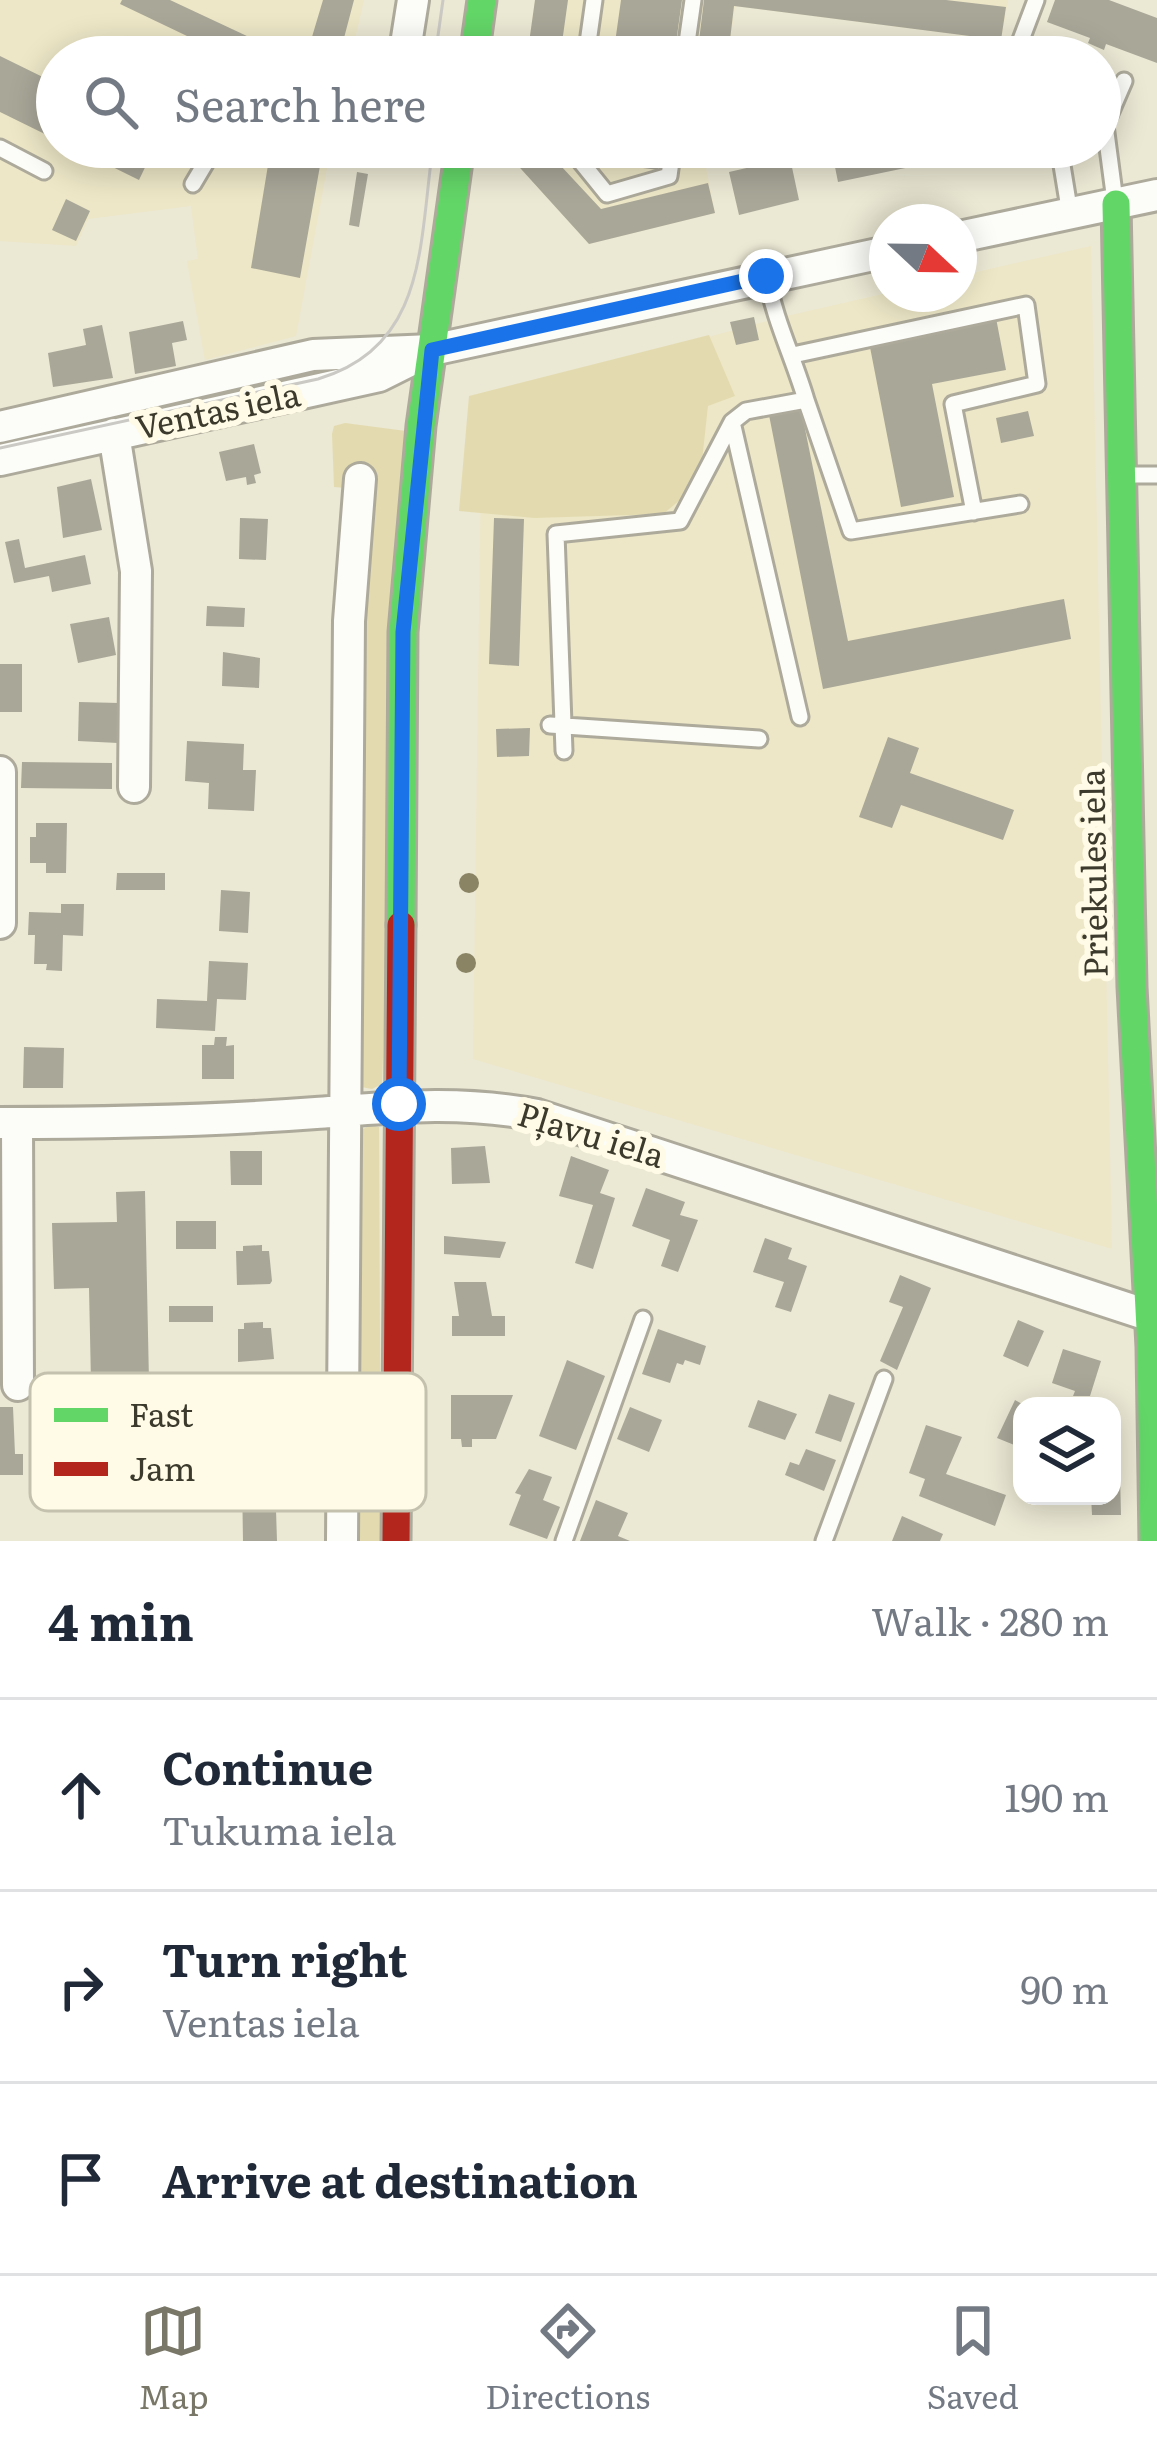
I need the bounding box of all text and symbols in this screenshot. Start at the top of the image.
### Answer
search box [36,36,1121,168]
icon: search [78,69,144,135]
text: Search here [174,69,426,136]
north arrow [869,204,977,312]
route end [739,249,793,303]
street label: Ventas iela [131,367,305,450]
street label: Priekules iela [1065,768,1118,978]
route start [372,1077,426,1131]
street label: Pļavu iela [512,1087,671,1178]
legend [30,1373,426,1511]
text: Fast [129,1388,194,1437]
map controls [1013,1397,1121,1505]
button: layers [1013,1397,1121,1505]
text: Jam [129,1442,196,1491]
text: 4 min [48,1581,194,1657]
text: Walk · 280 m [871,1590,1109,1648]
text: Continue [162,1732,373,1799]
icon: ahead [48,1762,114,1828]
text: 190 m [1005,1766,1109,1824]
text: Tukuma iela [162,1799,396,1857]
text: Turn right [162,1924,408,1991]
icon: right [48,1954,114,2020]
text: 90 m [1020,1958,1109,2016]
text: Ventas iela [162,1991,360,2049]
text: Arrive at destination [162,2145,638,2212]
icon: arrive [48,2146,114,2212]
tab: Map [138,2298,209,2419]
tab: Directions [485,2298,650,2419]
tab: Saved [927,2298,1019,2419]

